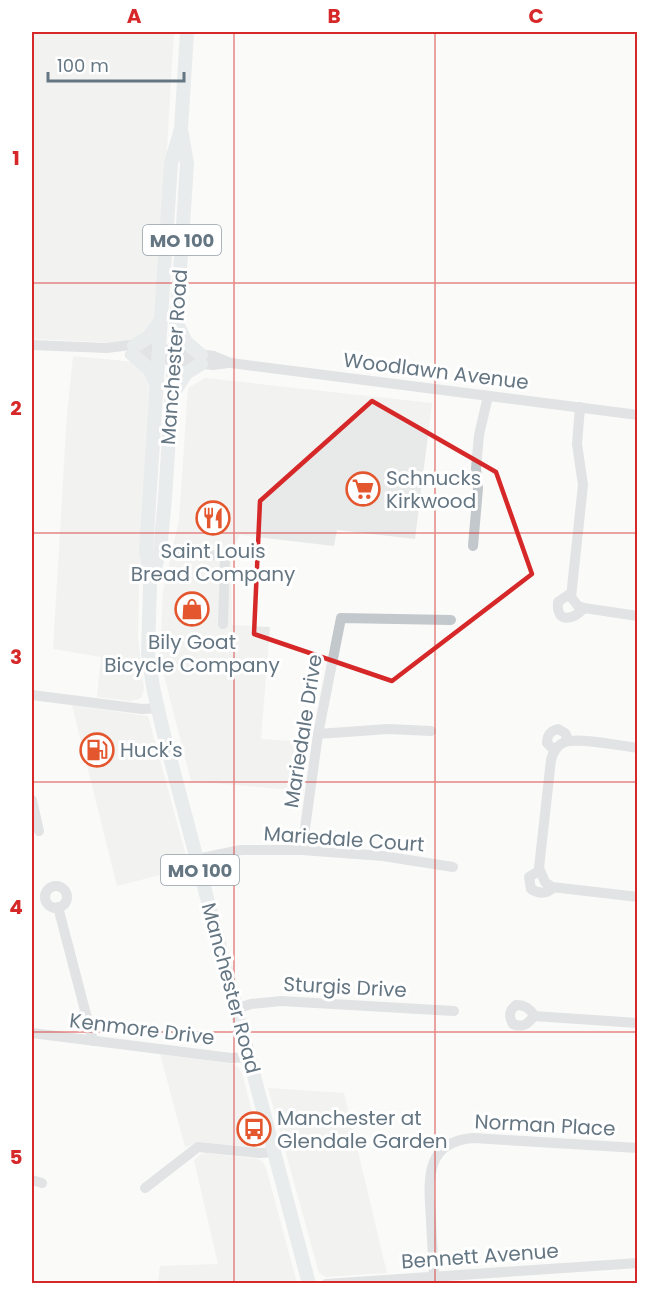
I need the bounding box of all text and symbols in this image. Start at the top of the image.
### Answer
text: A [127,2,142,30]
text: B [327,2,341,30]
text: C [528,2,544,30]
scale bar [48,45,184,83]
text: 100 m [57,53,109,78]
text: 1 [12,144,20,172]
road number: MO 100 [143,225,221,255]
street label: Manchester Road [154,268,194,446]
street label: Woodlawn Avenue [342,346,530,396]
text: 2 [10,394,22,422]
place label: Schnucks Kirkwood [386,464,481,515]
supermarket icon: Schnucks Kirkwood [345,471,381,507]
restaurant icon: Saint Louis Bread Company [195,500,231,536]
place label: Saint Louis Bread Company [131,537,295,588]
shop icon: Bily Goat Bicycle Company [174,591,210,627]
place label: Bily Goat Bicycle Company [104,628,280,679]
text: 3 [10,643,22,671]
street label: Mariedale Drive [277,652,329,810]
fuel station icon: Huck's [79,732,115,768]
place label: Huck's [120,736,183,764]
street label: Mariedale Court [263,819,425,859]
road number: MO 100 [161,855,239,885]
text: 4 [9,893,23,921]
street label: Manchester Road [195,899,267,1077]
street label: Sturgis Drive [283,970,407,1004]
street label: Kenmore Drive [68,1006,216,1052]
place label: Manchester at Glendale Garden [277,1104,448,1155]
street label: Norman Place [474,1107,616,1143]
bus stop icon: Manchester at Glendale Garden [236,1111,272,1147]
text: 5 [10,1143,23,1171]
street label: Bennett Avenue [400,1237,560,1275]

